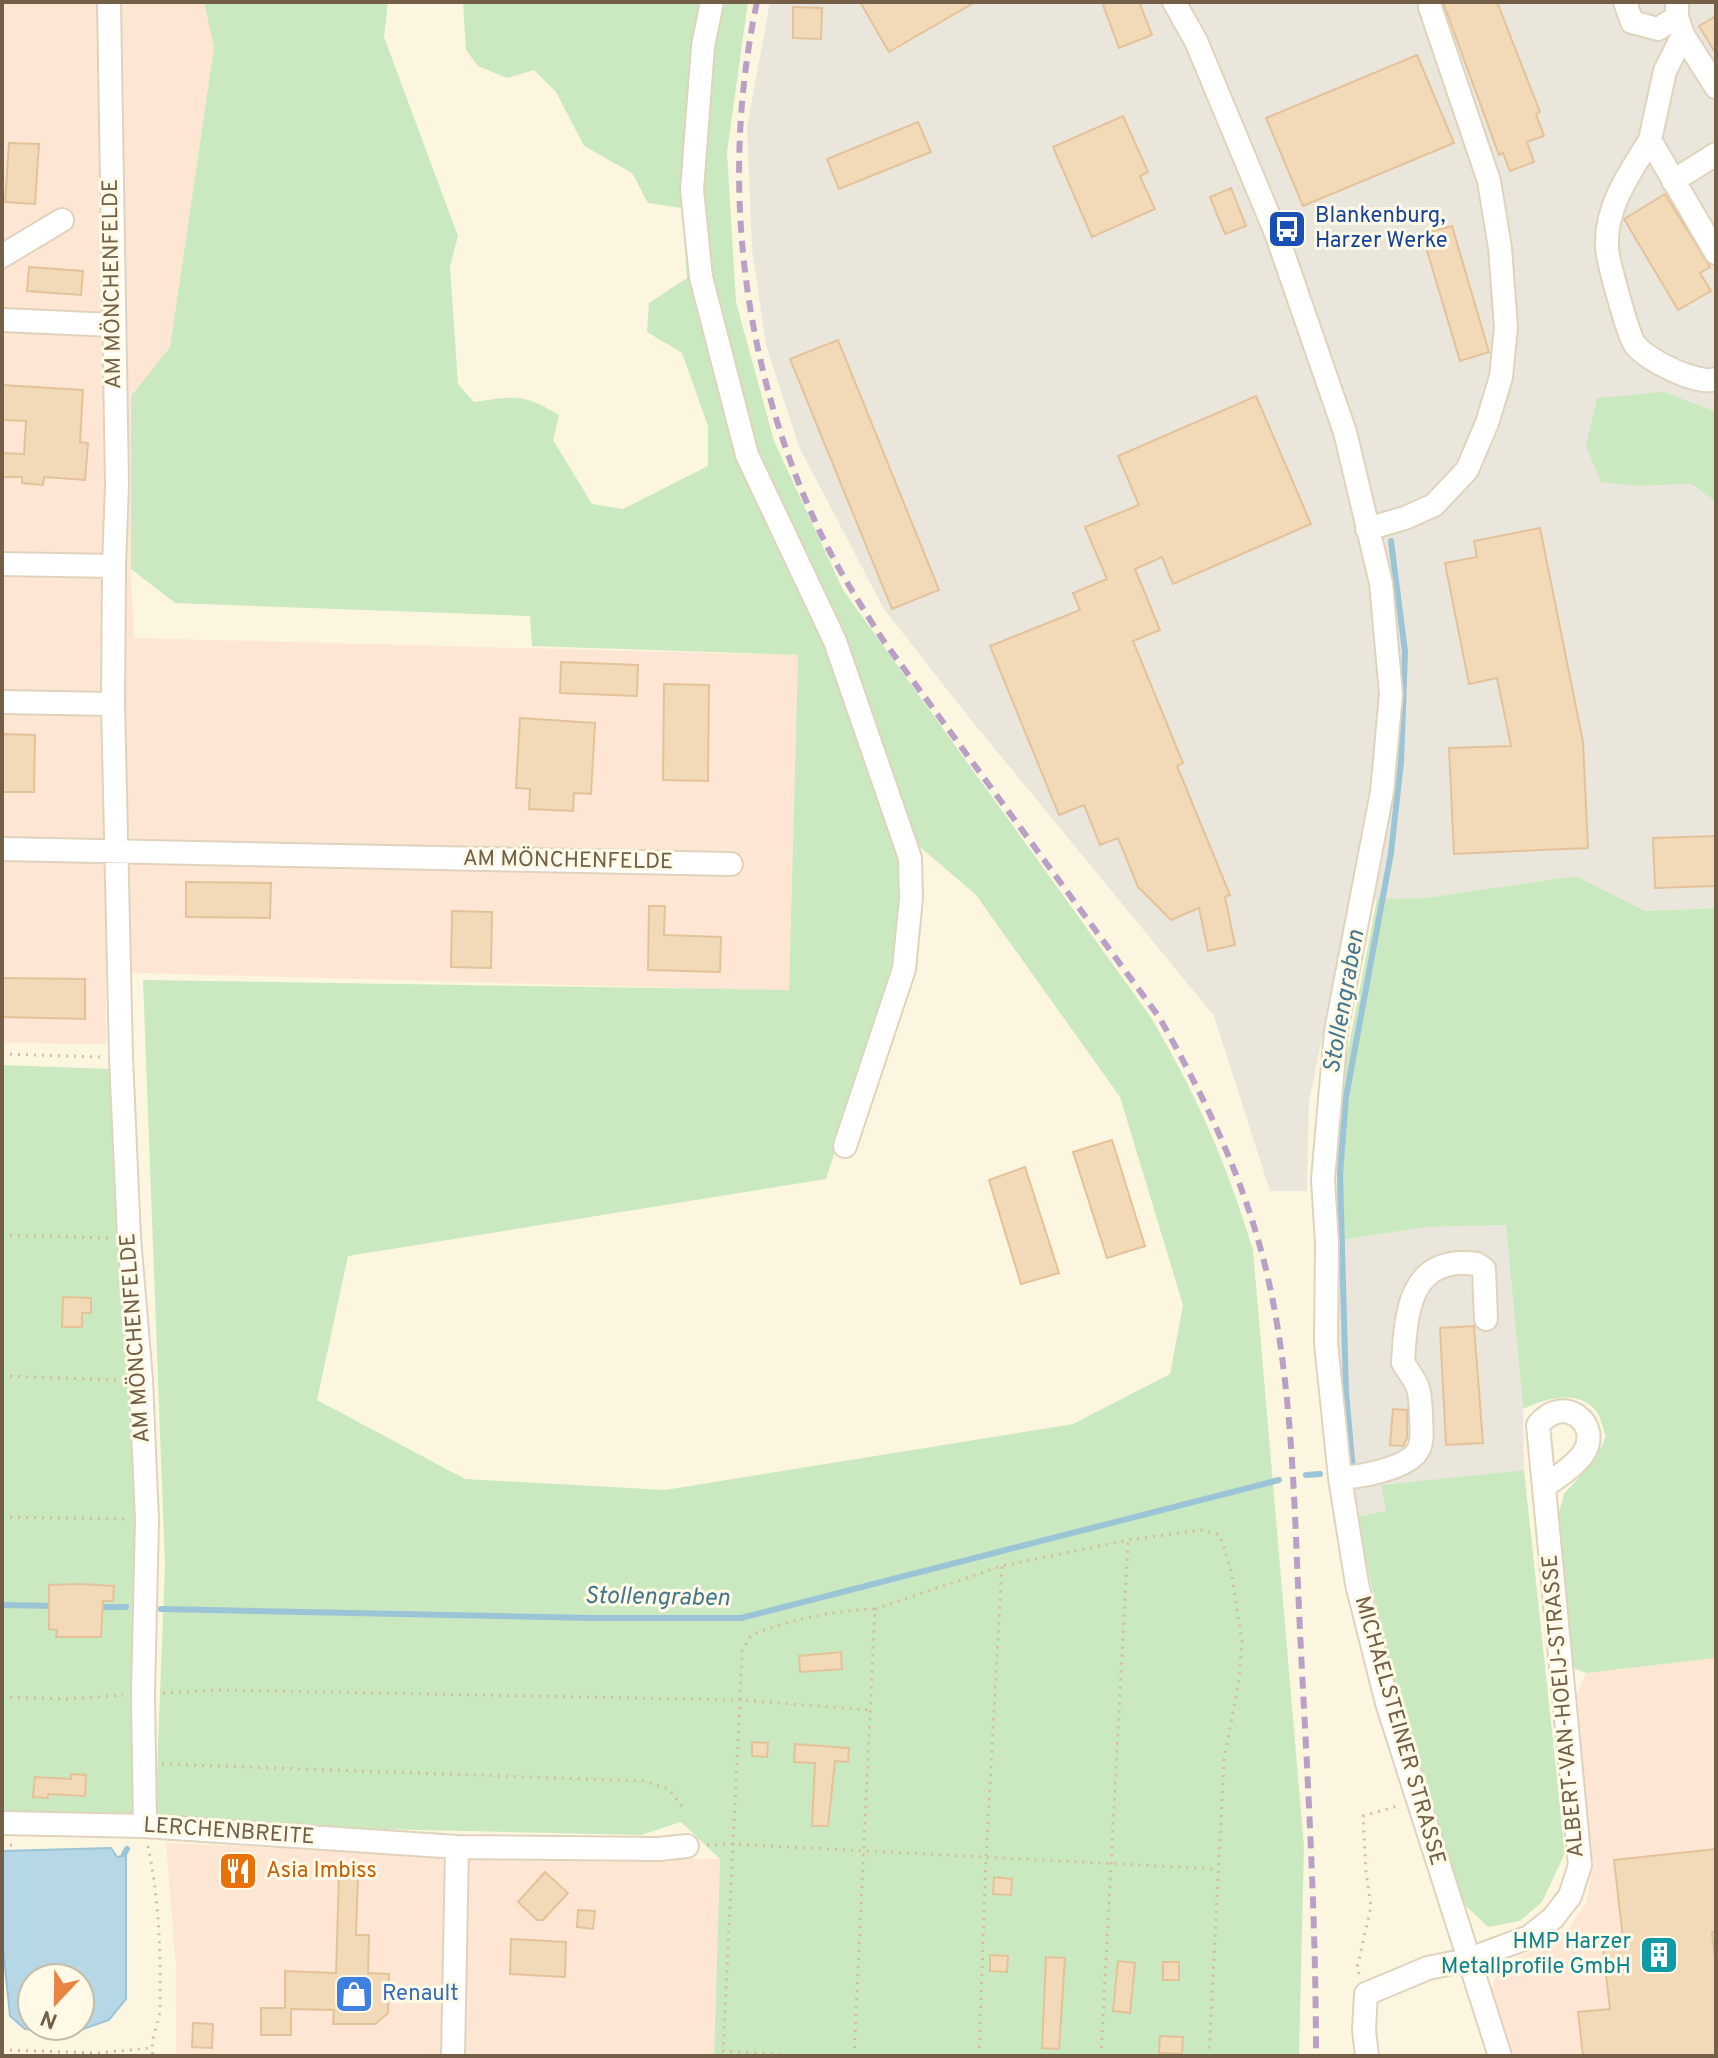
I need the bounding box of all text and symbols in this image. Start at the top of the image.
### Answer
street label: AM MÖNCHENFELDE [96,179,128,389]
place label: Blankenburg, Harzer Werke [1315,203,1448,255]
bus stop icon: Blankenburg, Harzer Werke [1266,208,1308,250]
street label: AM MÖNCHENFELDE [463,844,673,876]
water label: Stollengraben [1318,928,1372,1076]
street label: AM MÖNCHENFELDE [113,1232,157,1444]
street label: ALBERT-VAN-HOEIJ-STRASSE [1537,1553,1591,1859]
water label: Stollengraben [584,1582,730,1614]
street label: MICHAELSTEINER STRASSE [1348,1593,1450,1869]
street label: LERCHENBREITE [142,1813,316,1851]
restaurant icon: Asia Imbiss [217,1850,259,1892]
place label: Asia Imbiss [266,1858,377,1885]
place label: HMP Harzer Metallprofile GmbH [1441,1929,1631,1981]
building icon: HMP Harzer Metallprofile GmbH [1638,1934,1680,1976]
north arrow [16,1962,96,2042]
shop icon: Renault [333,1973,375,2015]
place label: Renault [382,1981,459,2008]
text: N [37,2003,62,2034]

